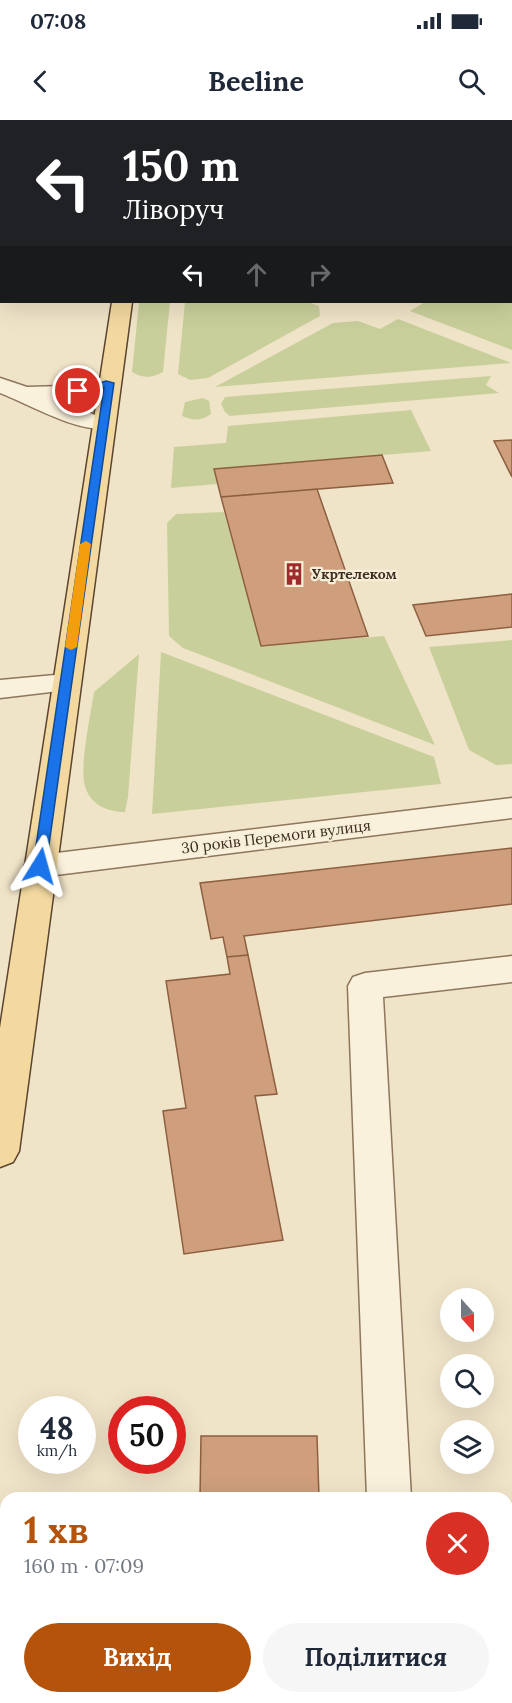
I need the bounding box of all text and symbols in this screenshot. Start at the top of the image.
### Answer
text: 07:08 [30,7,86,35]
text: Beeline [208,64,304,98]
icon: back [24,65,57,98]
icon: search [455,65,488,98]
text: 150 m [123,139,239,193]
icon: left [24,144,102,222]
text: Ліворуч [123,192,224,226]
icon: left [177,258,210,291]
icon: ahead [240,258,273,291]
icon: right [303,258,336,291]
pin [52,365,103,416]
icon: arrive [61,374,94,407]
building icon: Укртелеком [281,561,307,587]
place label: Укртелеком [312,565,397,583]
street label: 30 років Перемоги вулиця [180,815,372,858]
position arrow [8,834,72,898]
north arrow [440,1288,494,1342]
map controls [440,1288,494,1474]
button: search [440,1354,494,1408]
speed limit sign: 50 [108,1396,186,1474]
text: 48 [40,1409,74,1447]
button: layers [440,1420,494,1474]
text: km/h [37,1441,77,1460]
text: 1 хв [24,1507,89,1553]
button: close [426,1512,489,1575]
text: 160 m · 07:09 [24,1553,144,1578]
button: Вихід [24,1623,251,1692]
button: Поділитися [263,1623,489,1692]

